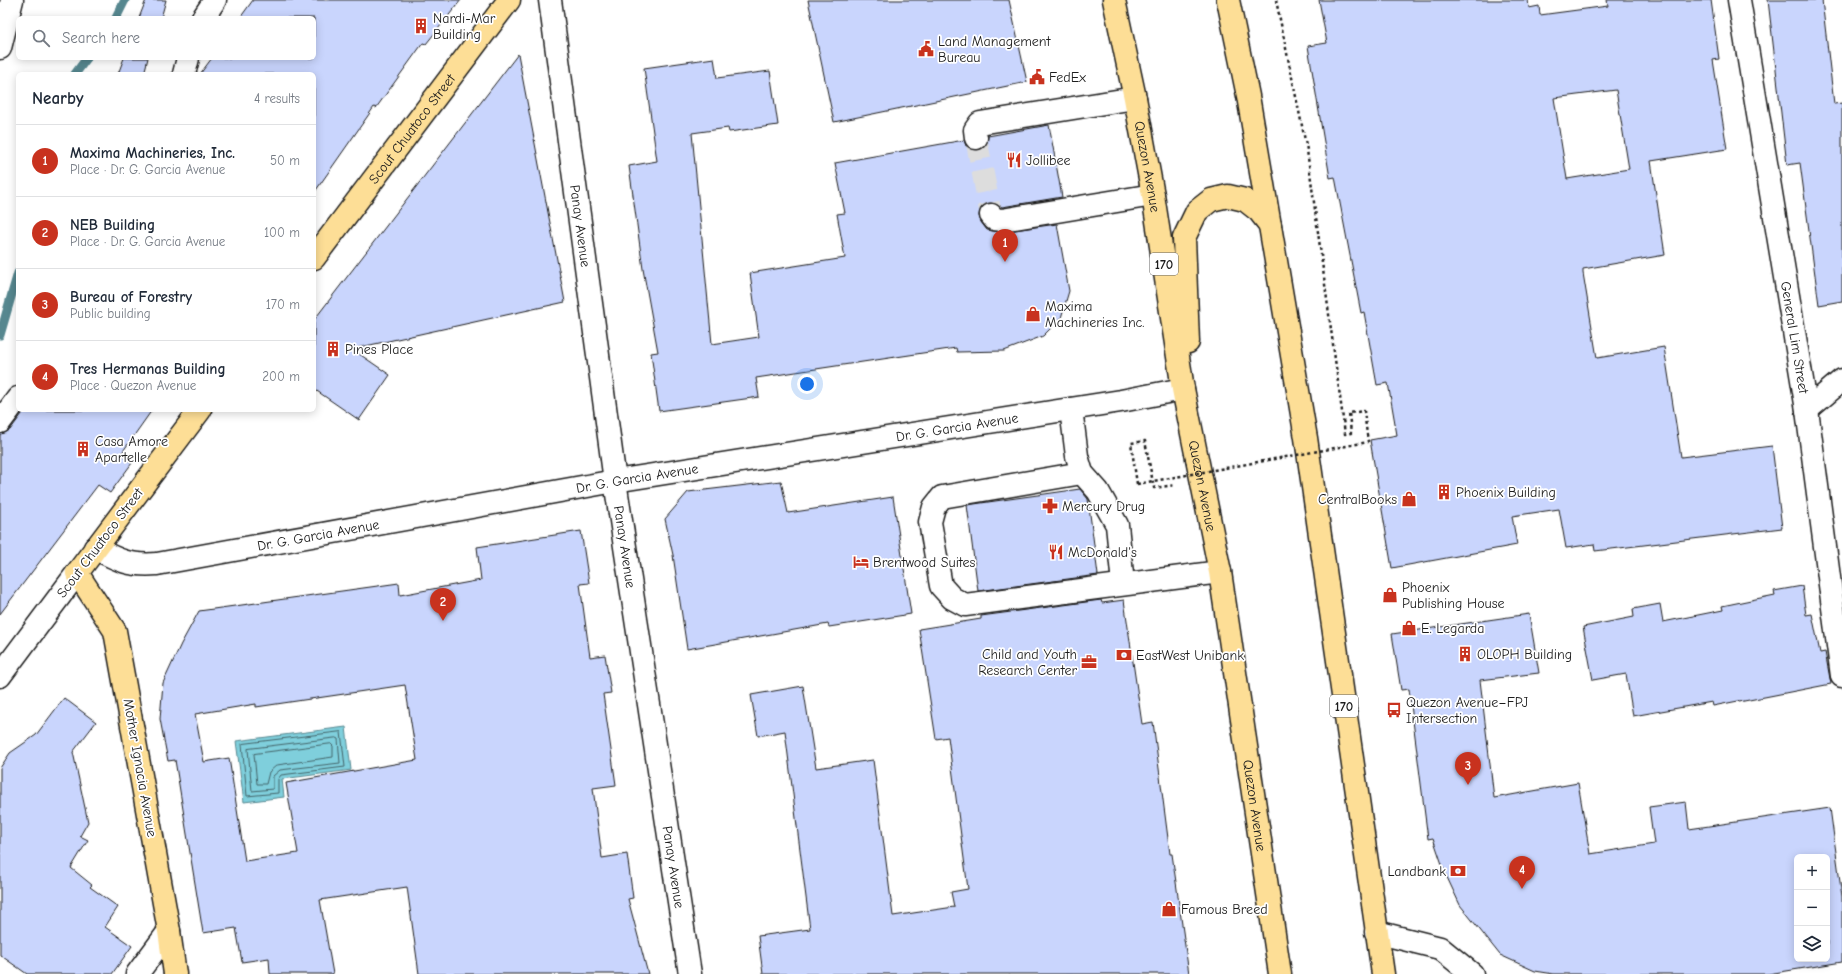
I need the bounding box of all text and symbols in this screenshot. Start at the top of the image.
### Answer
place label: Nardi-Mar Building [433,10,496,43]
search box [16,16,316,60]
building icon: Nardi-Mar Building [412,17,430,35]
icon: search [30,27,52,49]
text: Search here [62,29,140,47]
place label: Land Management Bureau [938,33,1052,66]
public building icon: Land Management Bureau [917,40,935,58]
public building icon: FedEx [1028,68,1046,86]
place label: FedEx [1049,69,1086,86]
street label: Scout Chuatoco Street [365,70,459,187]
text: Nearby [32,89,83,108]
text: 4 results [254,91,300,106]
street label: Quezon Avenue [1131,120,1164,213]
text: Maxima Machineries, Inc. [70,144,235,162]
restaurant icon: Jollibee [1005,151,1023,169]
place label: Jollibee [1026,152,1071,169]
text: 1 [42,153,48,168]
text: 50 m [270,153,300,168]
text: Place · Dr. G. Garcia Avenue [70,162,225,177]
street label: Panay Avenue [567,184,595,268]
text: NEB Building [70,216,155,234]
text: 2 [42,225,48,240]
text: 100 m [264,225,300,240]
pin: 1 [992,229,1018,262]
text: Place · Dr. G. Garcia Avenue [70,234,225,249]
road number: 170 [1150,253,1178,275]
street label: General Lim Street [1777,280,1813,396]
text: Bureau of Forestry [70,288,192,306]
text: 3 [42,297,48,312]
text: 170 m [266,297,300,312]
place label: Maxima Machineries Inc. [1045,298,1145,331]
shop icon: Maxima Machineries Inc. [1024,305,1042,323]
text: Public building [70,306,151,321]
building icon: Pines Place [324,340,342,358]
place label: Pines Place [345,341,413,358]
text: Tres Hermanas Building [70,360,226,378]
text: 4 [42,369,48,384]
text: 200 m [262,369,300,384]
your location [797,374,817,394]
text: Place · Quezon Avenue [70,378,196,393]
street label: Dr. G. Garcia Avenue [895,409,1019,445]
place label: Casa Amore Apartelle [95,433,168,466]
street label: Quezon Avenue [1185,439,1220,533]
building icon: Casa Amore Apartelle [74,440,92,458]
street label: Dr. G. Garcia Avenue [575,459,699,496]
building icon: Phoenix Building [1435,483,1453,501]
street label: Scout Chuatoco Street [53,484,147,601]
place label: Phoenix Building [1456,484,1556,501]
shop icon: CentralBooks [1400,490,1418,508]
place label: CentralBooks [1318,491,1397,508]
pharmacy icon: Mercury Drug [1041,497,1059,515]
place label: Mercury Drug [1062,498,1145,515]
street label: Panay Avenue [610,505,640,589]
street label: Dr. G. Garcia Avenue [256,515,380,554]
restaurant icon: McDonald's [1047,543,1065,561]
place label: McDonald's [1068,544,1137,561]
hotel icon: Brentwood Suites [852,553,870,571]
place label: Brentwood Suites [873,554,975,571]
place label: Phoenix Publishing House [1402,579,1505,612]
shop icon: Phoenix Publishing House [1381,586,1399,604]
pin: 2 [430,588,456,621]
shop icon: E. Legarda [1400,619,1418,637]
place label: E. Legarda [1421,620,1484,637]
building icon: OLOPH Building [1456,645,1474,663]
place label: Child and Youth Research Center [978,646,1077,679]
bank icon: EastWest Unibank [1115,646,1133,664]
place label: OLOPH Building [1477,646,1572,663]
place label: EastWest Unibank [1136,647,1244,664]
office icon: Child and Youth Research Center [1080,653,1098,671]
place label: Quezon Avenue–FPJ Intersection [1406,694,1528,727]
road number: 170 [1330,695,1358,717]
street label: Mother Ignacia Avenue [119,698,161,838]
bus stop icon: Quezon Avenue–FPJ Intersection [1385,701,1403,719]
pin: 3 [1455,752,1481,785]
street label: Quezon Avenue [1240,759,1270,852]
street label: Panay Avenue [659,825,688,910]
map controls [1794,854,1830,962]
button: + [1794,854,1830,890]
pin: 4 [1509,856,1535,889]
bank icon: Landbank [1449,862,1467,880]
place label: Landbank [1388,863,1446,880]
button: − [1794,890,1830,926]
shop icon: Famous Breed [1160,900,1178,918]
place label: Famous Breed [1181,901,1268,918]
button: layers [1794,926,1830,962]

